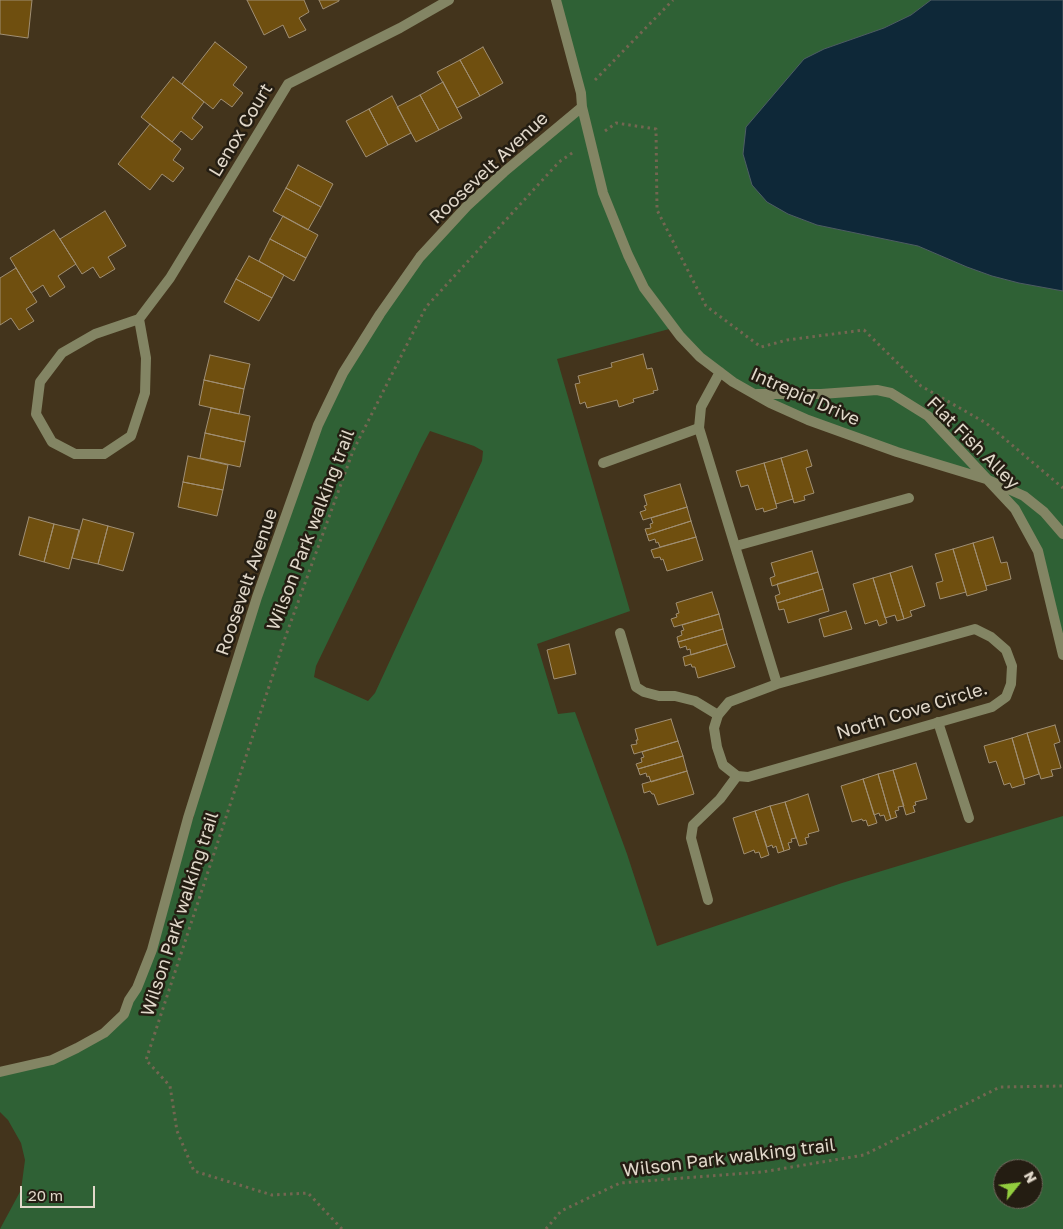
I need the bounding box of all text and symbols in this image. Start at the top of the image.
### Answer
street label: Lenox Court [205,79,277,181]
street label: Roosevelt Avenue [425,108,553,228]
street label: Intrepid Drive [747,363,863,431]
street label: Flat Fish Alley [922,392,1024,494]
street label: Wilson Park walking trail [263,426,359,634]
street label: Roosevelt Avenue [212,506,282,658]
street label: North Cove Circle. [834,678,990,744]
street label: Wilson Park walking trail [137,809,223,1019]
street label: Wilson Park walking trail [622,1134,836,1182]
north arrow [993,1159,1043,1209]
text: N [1021,1168,1041,1186]
scale bar [22,1176,98,1208]
text: 20 m [28,1186,63,1204]

